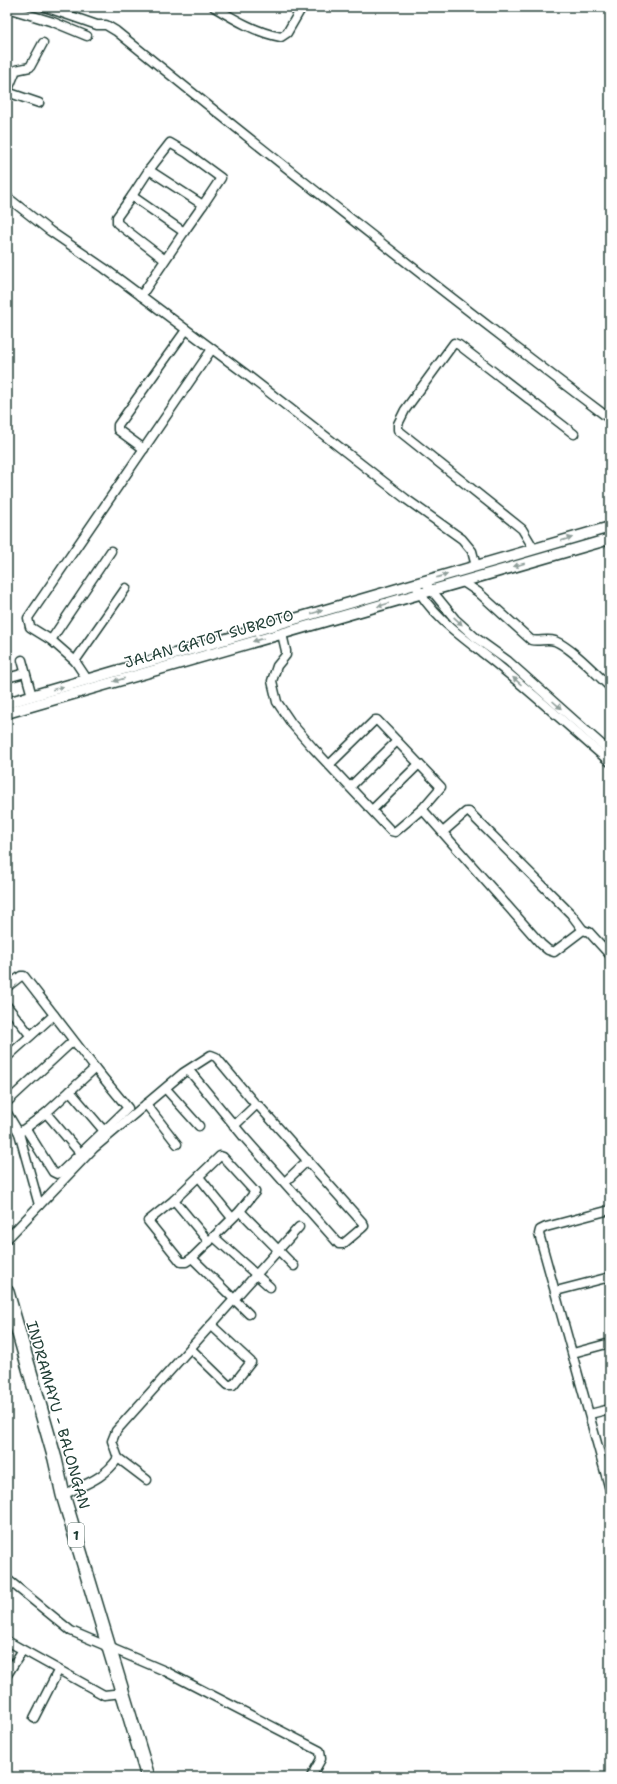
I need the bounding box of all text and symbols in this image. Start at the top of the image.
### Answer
one-way arrow [561,536,573,542]
one-way arrow [513,562,525,568]
one-way arrow [436,573,448,579]
one-way arrow [377,602,389,608]
street label: JALAN GATOT SUBROTO [122,605,296,673]
one-way arrow [311,609,323,615]
one-way arrow [453,617,463,626]
one-way arrow [252,638,264,644]
one-way arrow [113,677,125,683]
one-way arrow [512,677,522,686]
one-way arrow [52,685,64,691]
one-way arrow [552,701,562,710]
street label: INDRAMAYU - BALONGAN [22,1319,94,1511]
road number: 1 [68,1523,84,1547]

